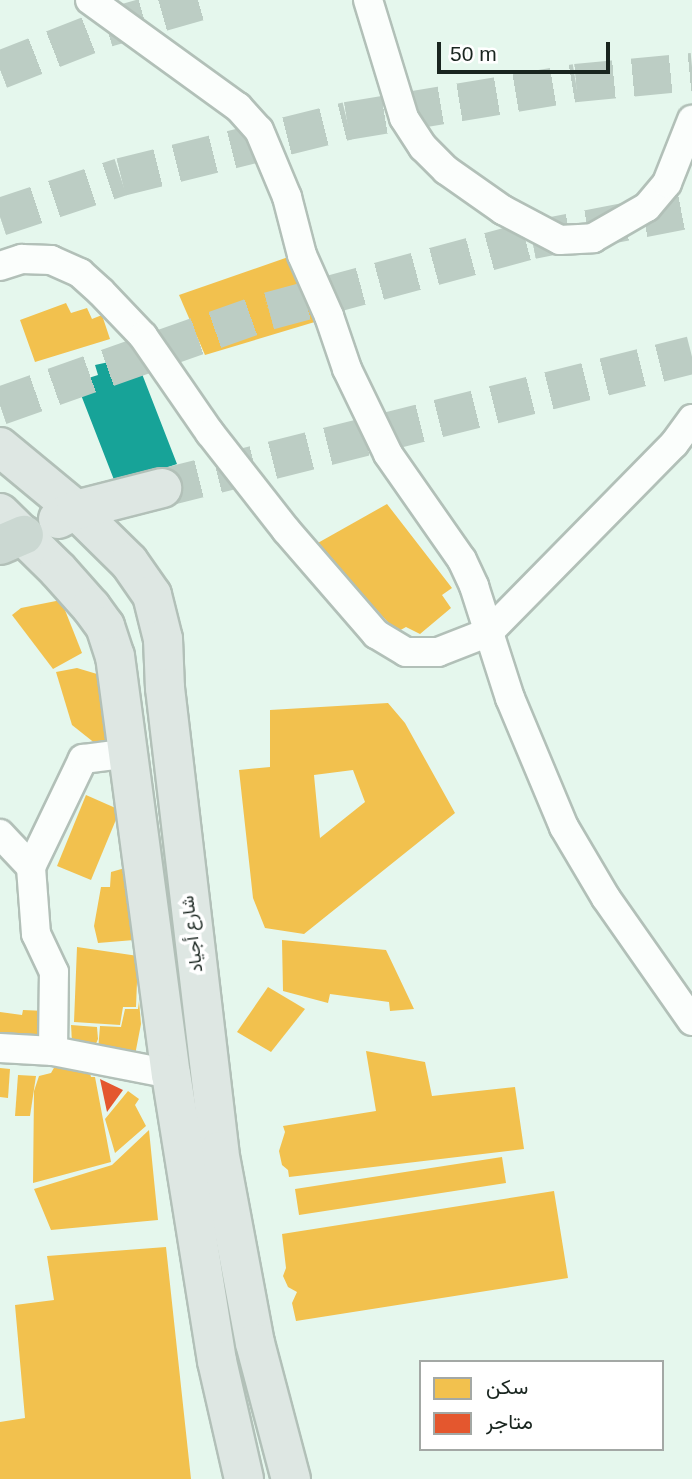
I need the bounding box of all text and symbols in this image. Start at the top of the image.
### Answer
scale bar [440,28,613,72]
text: 50 m [450,42,497,65]
street label: شارع أجياد [177,894,207,974]
legend [419,1360,664,1451]
text: سكن [486,1375,528,1398]
text: متاجر [486,1410,533,1433]

